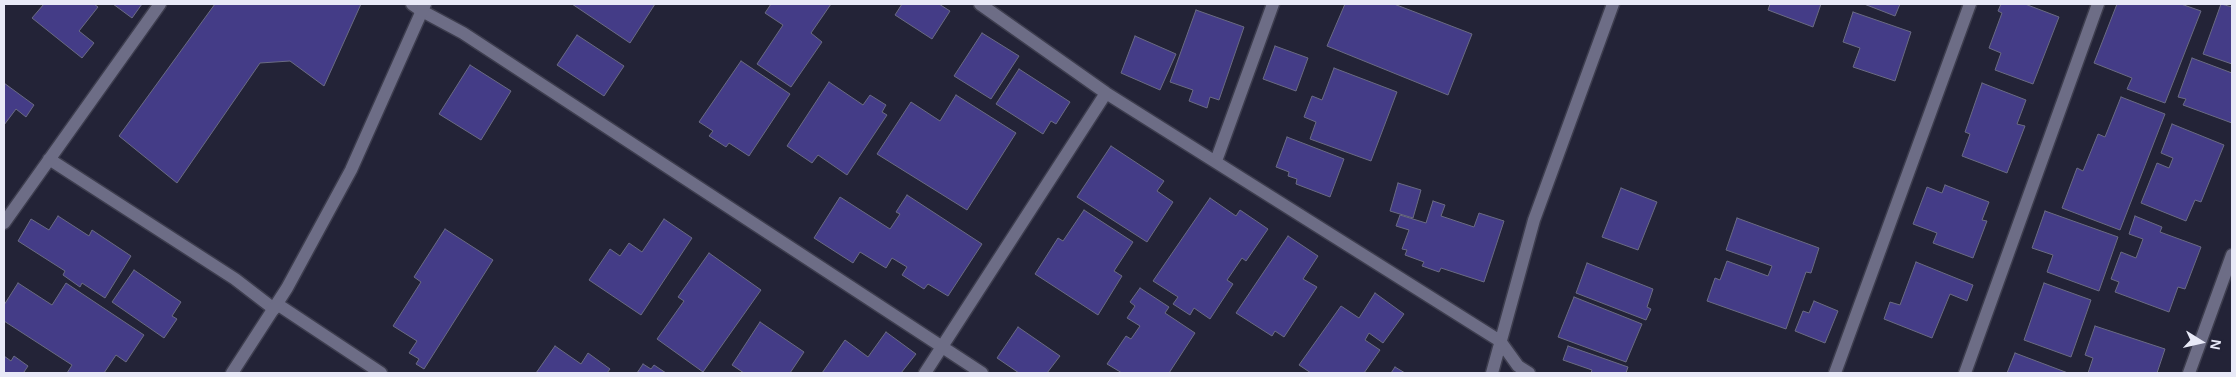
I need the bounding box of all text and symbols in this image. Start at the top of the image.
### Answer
north arrow [2176,317,2226,367]
text: N [2207,338,2225,351]

